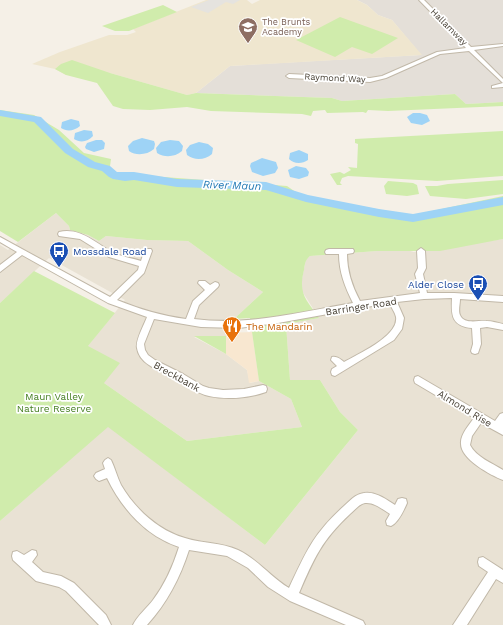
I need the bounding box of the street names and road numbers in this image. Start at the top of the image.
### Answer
street label: Hallamway [429,7,470,48]
street label: Raymond Way [304,71,366,85]
street label: Barringer Road [325,295,397,318]
street label: Breckbank [152,359,202,394]
street label: Almond Rise [436,388,494,429]

